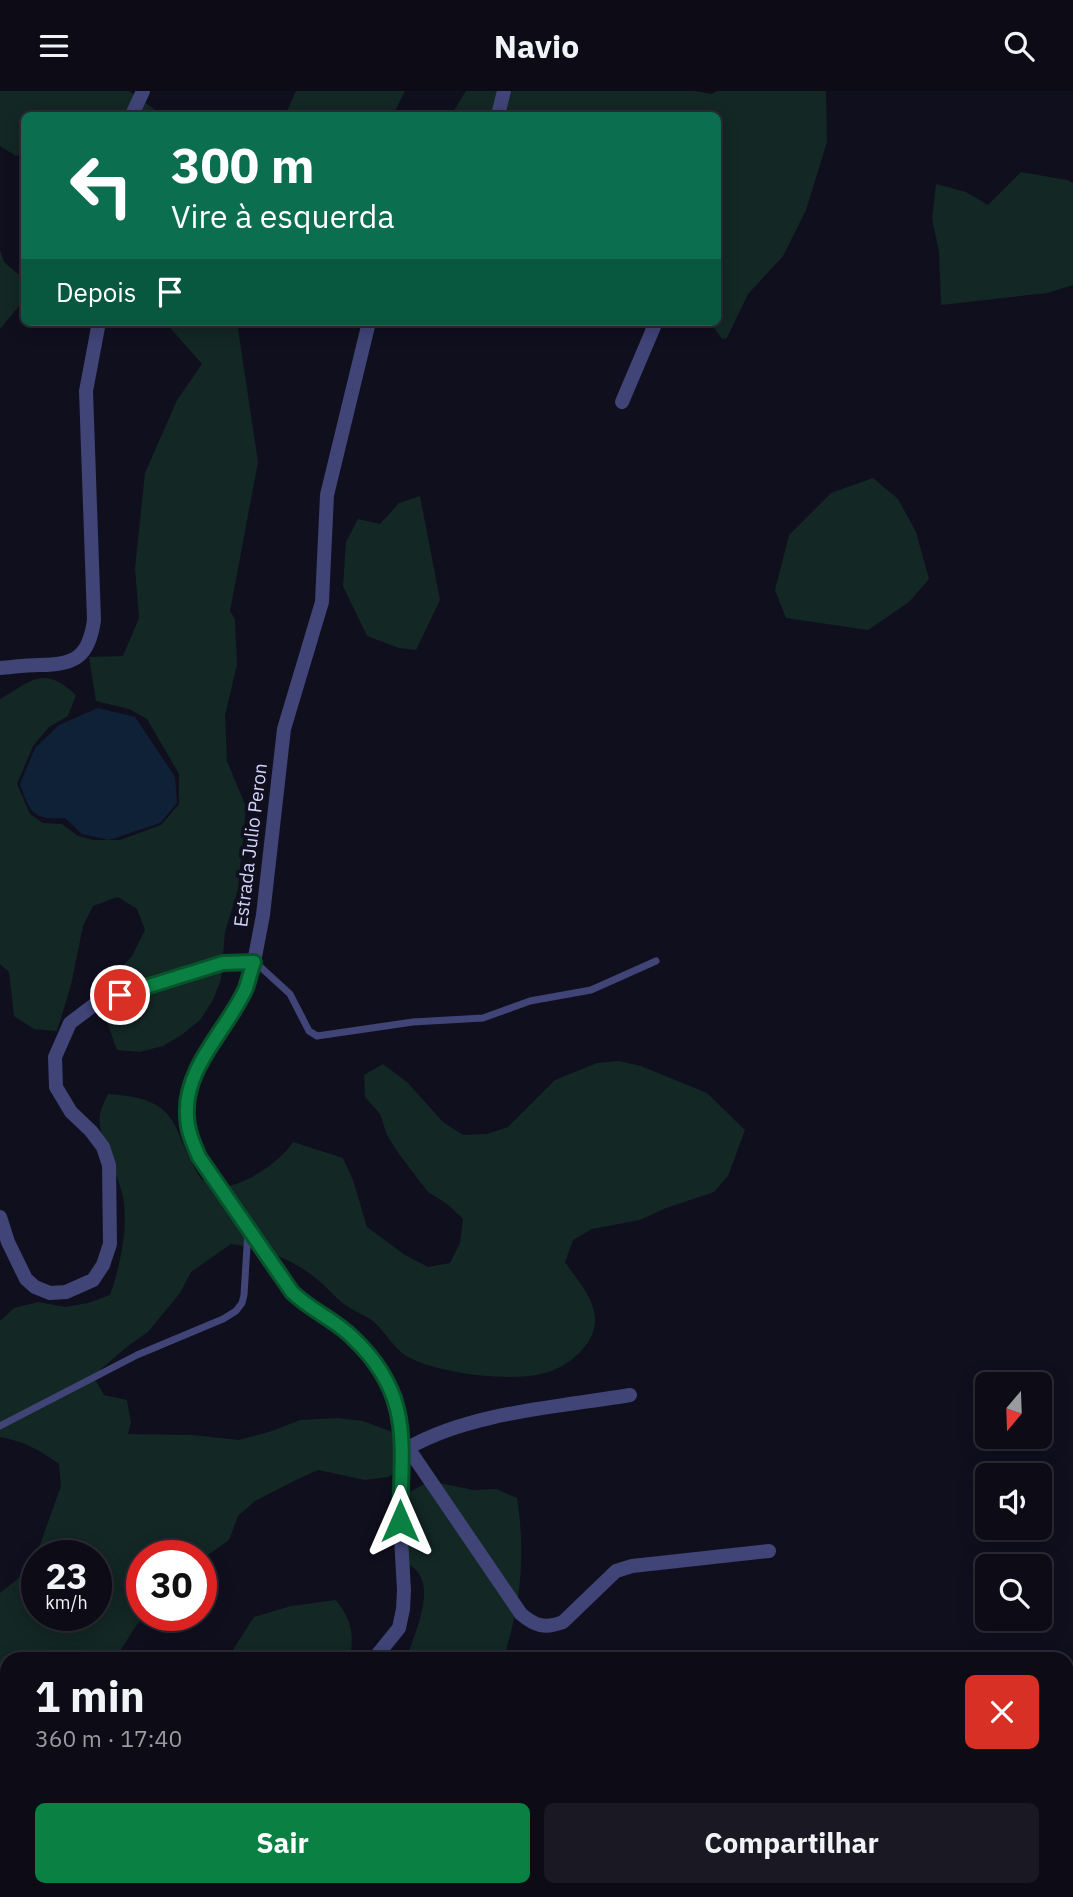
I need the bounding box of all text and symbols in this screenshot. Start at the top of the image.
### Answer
text: Navio [494,25,579,67]
icon: menu [35,27,73,65]
icon: search [1000,27,1038,65]
text: 300 m [171,133,315,196]
icon: left [56,140,147,231]
text: Vire à esquerda [171,195,395,237]
icon: arrive [151,273,189,311]
text: Depois [56,275,137,309]
street label: Estrada Julio Peron [228,762,272,928]
pin [90,965,150,1025]
icon: arrive [101,976,139,1014]
north arrow [975,1372,1052,1449]
map controls [975,1372,1052,1631]
button: sound [975,1463,1052,1540]
position arrow [363,1484,437,1558]
speed limit sign: 30 [126,1540,217,1631]
text: 23 [45,1553,88,1599]
button: search [975,1554,1052,1631]
text: km/h [45,1591,88,1614]
text: 1 min [35,1669,145,1724]
button: close [965,1675,1039,1749]
text: 360 m · 17:40 [35,1723,182,1753]
button: Sair [35,1803,530,1883]
button: Compartilhar [544,1803,1039,1883]

